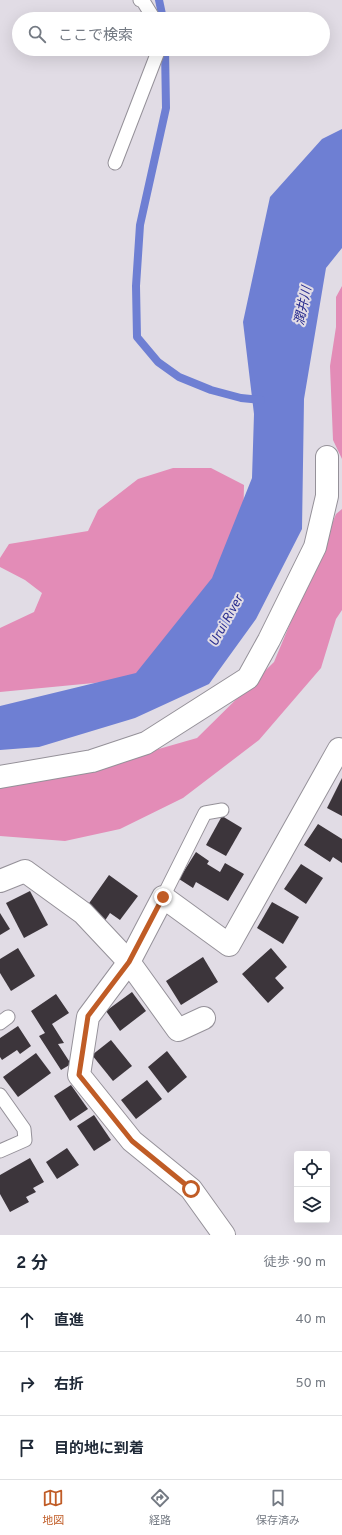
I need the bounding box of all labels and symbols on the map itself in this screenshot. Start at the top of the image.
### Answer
water label: 潤井川 [292,283,316,327]
water label: Urui River [206,592,248,649]
route end [154,888,172,906]
route start [182,1180,200,1198]

